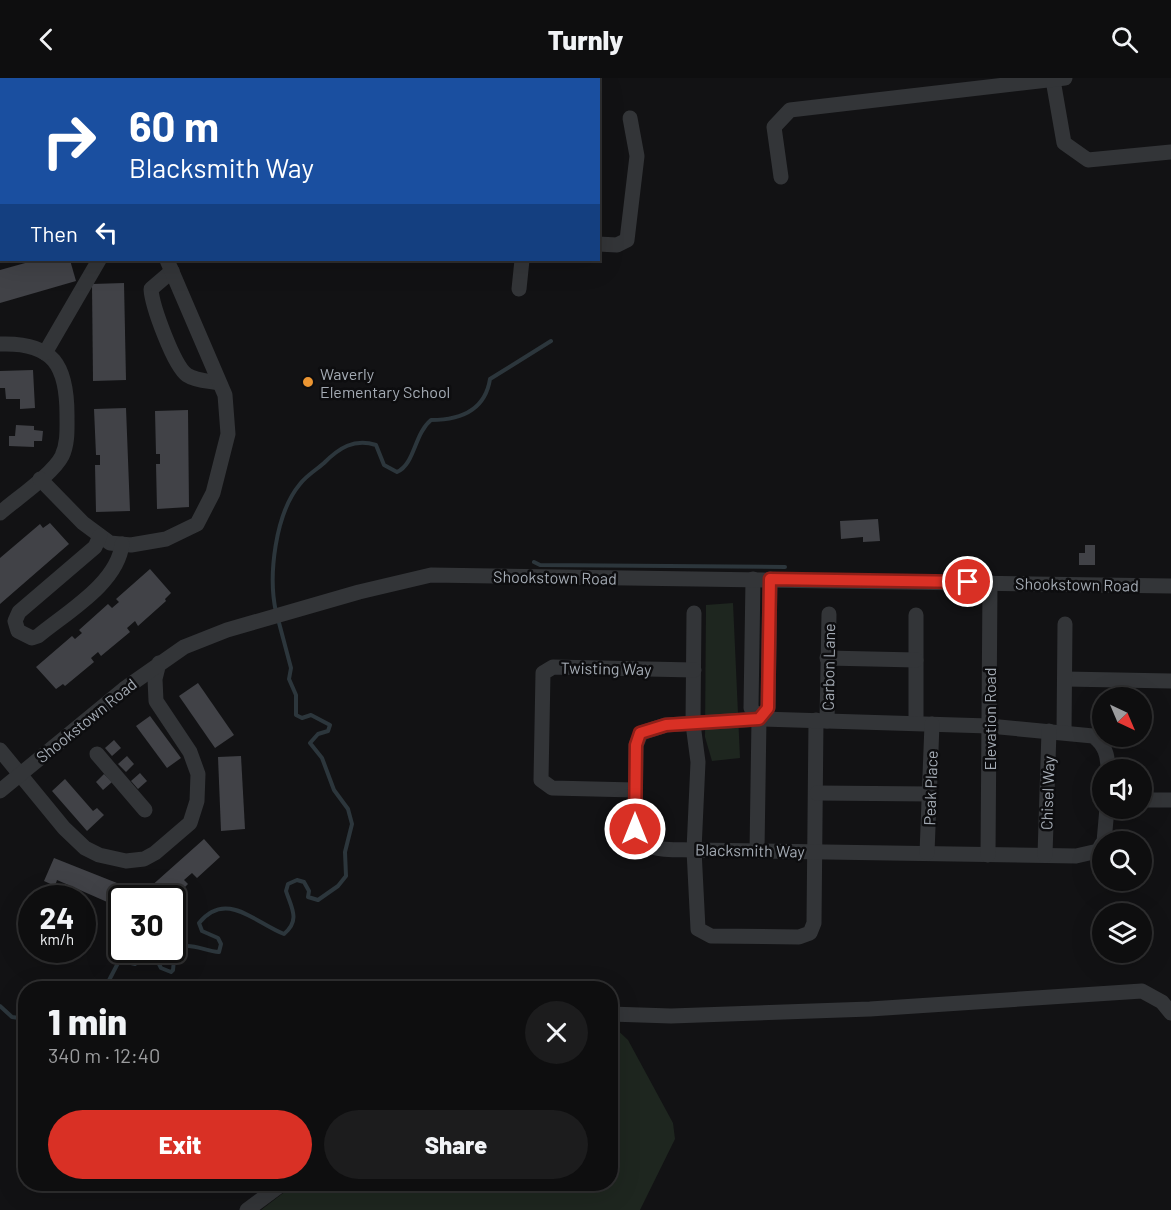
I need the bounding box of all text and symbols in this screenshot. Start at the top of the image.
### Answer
icon: back [30,23,63,56]
text: Turnly [548,23,623,55]
icon: search [1108,23,1141,56]
text: 60 m [129,100,219,150]
icon: right [30,102,108,180]
text: Blacksmith Way [129,151,314,183]
icon: left [90,216,123,249]
text: Then [30,220,78,246]
place label: Waverly Elementary School [320,364,450,401]
marker: Waverly Elementary School [301,375,315,389]
pin [942,556,993,607]
icon: arrive [951,565,984,598]
street label: Shookstown Road [493,566,617,588]
street label: Shookstown Road [1015,573,1139,595]
street label: Carbon Lane [818,623,838,711]
street label: Twisting Way [560,658,652,678]
street label: Elevation Road [980,667,999,771]
street label: Shookstown Road [32,674,140,766]
north arrow [1092,687,1152,747]
map controls [1092,687,1152,963]
street label: Peak Place [919,750,941,826]
street label: Chisel Way [1036,755,1058,830]
button: sound [1092,759,1152,819]
position arrow [603,797,667,861]
button: search [1092,831,1152,891]
street label: Blacksmith Way [695,840,806,860]
speed limit sign: 30 [108,885,186,963]
text: 24 [40,899,74,935]
button: layers [1092,903,1152,963]
text: km/h [40,930,74,948]
text: 1 min [48,999,127,1042]
button: close [525,1001,588,1064]
text: 340 m · 12:40 [48,1043,160,1067]
button: Exit [48,1110,312,1179]
button: Share [324,1110,588,1179]

